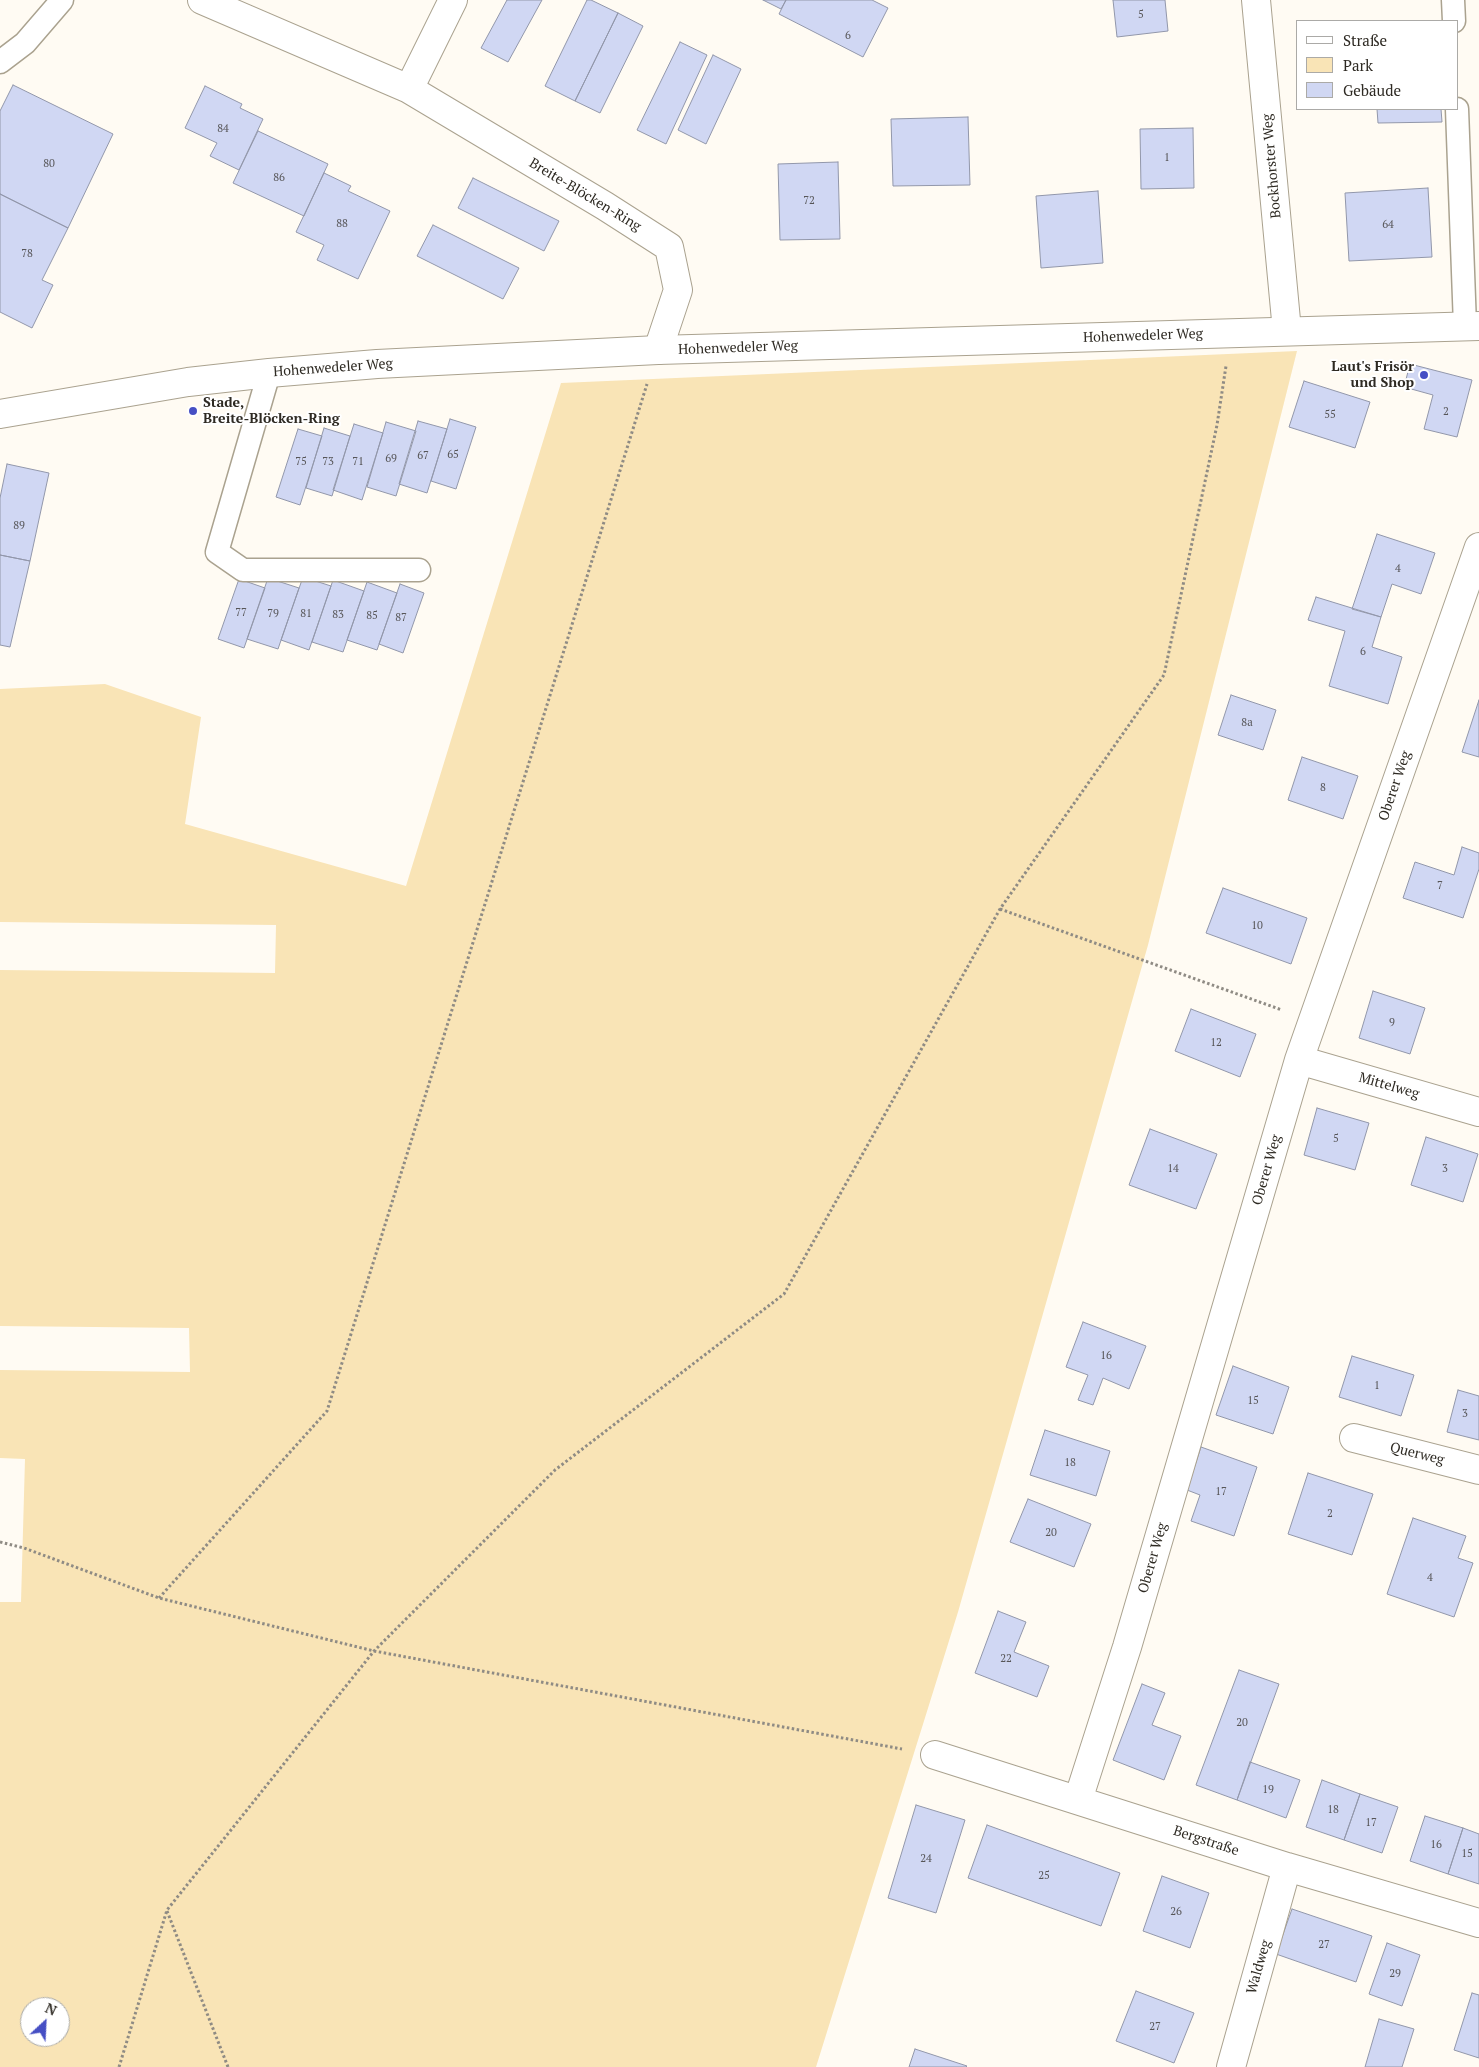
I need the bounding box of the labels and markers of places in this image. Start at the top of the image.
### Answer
place label: Laut's Frisör und Shop [1331,359,1414,392]
marker: Laut's Frisör und Shop [1418,369,1430,381]
place label: Stade, Breite-Blöcken-Ring [203,395,340,428]
marker: Stade, Breite-Blöcken-Ring [187,405,199,417]

